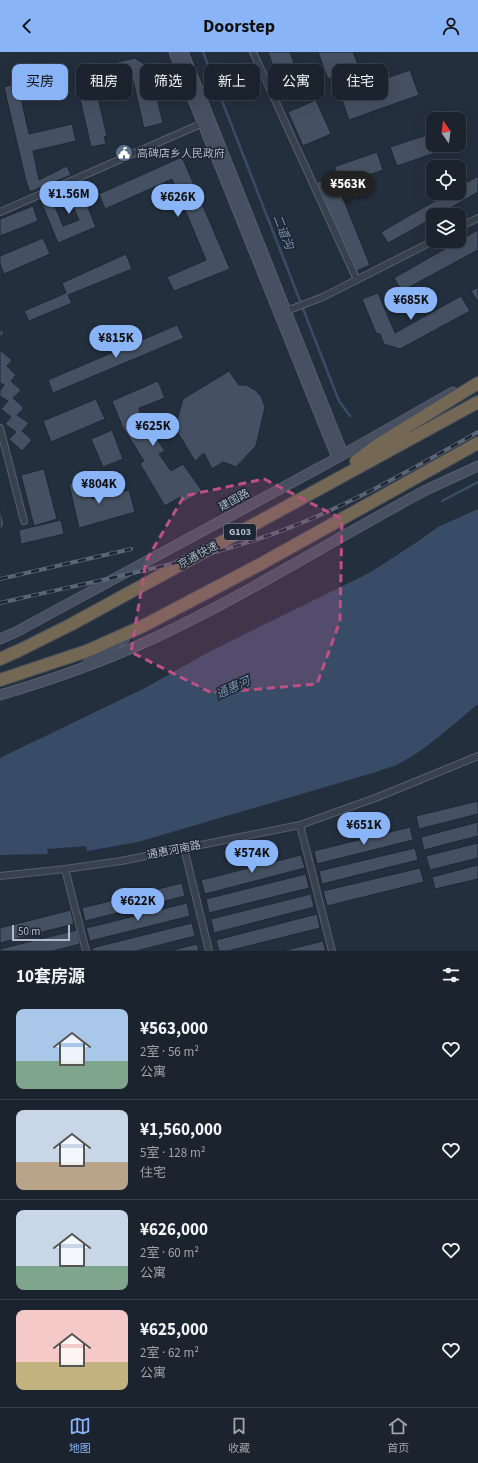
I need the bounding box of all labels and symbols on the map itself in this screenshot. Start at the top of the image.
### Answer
north arrow [426,112,466,152]
public building icon: 高碑店乡人民政府 [114,143,134,163]
place label: 高碑店乡人民政府 [137,146,225,161]
pin: ¥563K [320,171,376,205]
pin: ¥1.56M [36,181,102,215]
pin: ¥626K [150,184,206,218]
water label: 二道沟 [269,212,298,254]
pin: ¥685K [383,287,439,321]
pin: ¥815K [88,325,144,359]
pin: ¥625K [125,413,181,447]
pin: ¥804K [71,471,127,505]
street label: 建国路 [216,485,252,515]
road number: G103 [224,524,256,540]
street label: 京通快速 [175,538,221,572]
water label: 通惠河 [213,672,255,703]
pin: ¥651K [336,812,392,846]
street label: 通惠河南路 [146,837,202,863]
pin: ¥574K [224,840,280,874]
pin: ¥622K [110,888,166,922]
scale bar [12,923,70,942]

